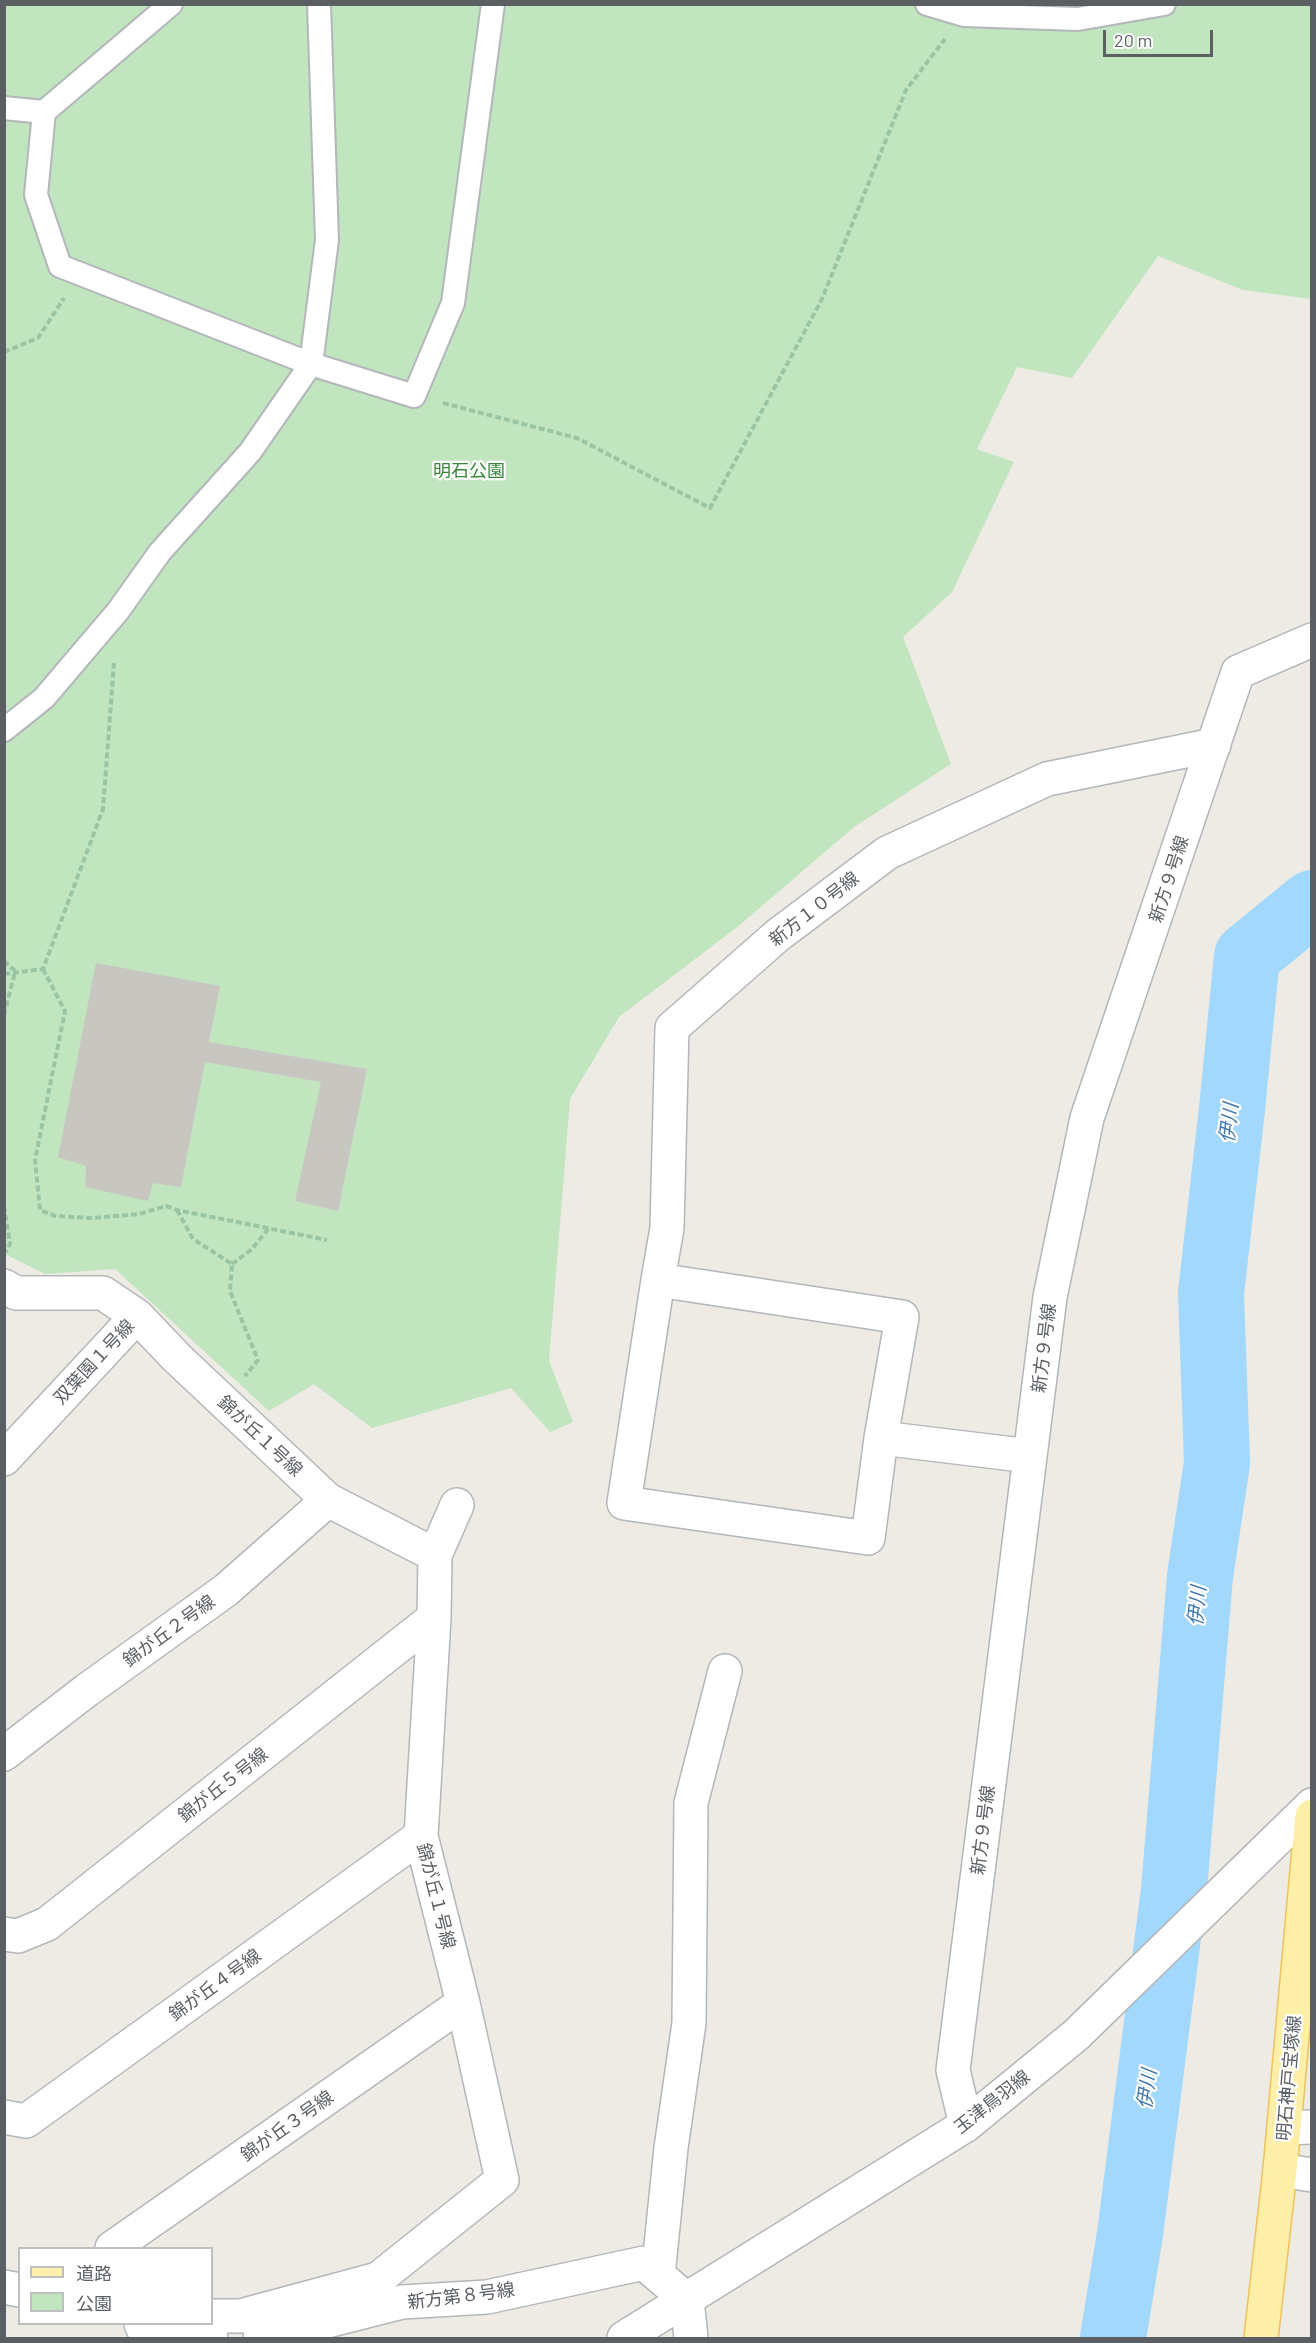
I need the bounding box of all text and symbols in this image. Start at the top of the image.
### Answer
scale bar [1106,18,1216,56]
text: 20 m [1114,29,1152,51]
park label: 明石公園 [433,460,505,482]
street label: 新方９号線 [1145,833,1193,925]
street label: 新方１０号線 [765,867,863,951]
water label: 伊川 [1215,1102,1243,1144]
street label: 新方９号線 [1028,1302,1060,1394]
street label: 双葉園１号線 [49,1315,139,1409]
street label: 錦が丘１号線 [213,1391,307,1481]
water label: 伊川 [1183,1585,1211,1627]
street label: 錦が丘２号線 [119,1591,219,1671]
street label: 錦が丘５号線 [174,1743,272,1827]
street label: 新方９号線 [967,1784,999,1876]
street label: 錦が丘１号線 [412,1841,460,1951]
street label: 錦が丘４号線 [165,1945,265,2025]
street label: 明石神戸宝塚線 [1273,2014,1305,2142]
street label: 玉津鳥羽線 [950,2066,1034,2138]
water label: 伊川 [1132,2068,1162,2110]
street label: 錦が丘３号線 [237,2086,337,2166]
legend [18,2247,213,2325]
text: 道路 [76,2262,112,2284]
street label: 新方第８号線 [406,2279,516,2313]
text: 公園 [76,2292,112,2314]

